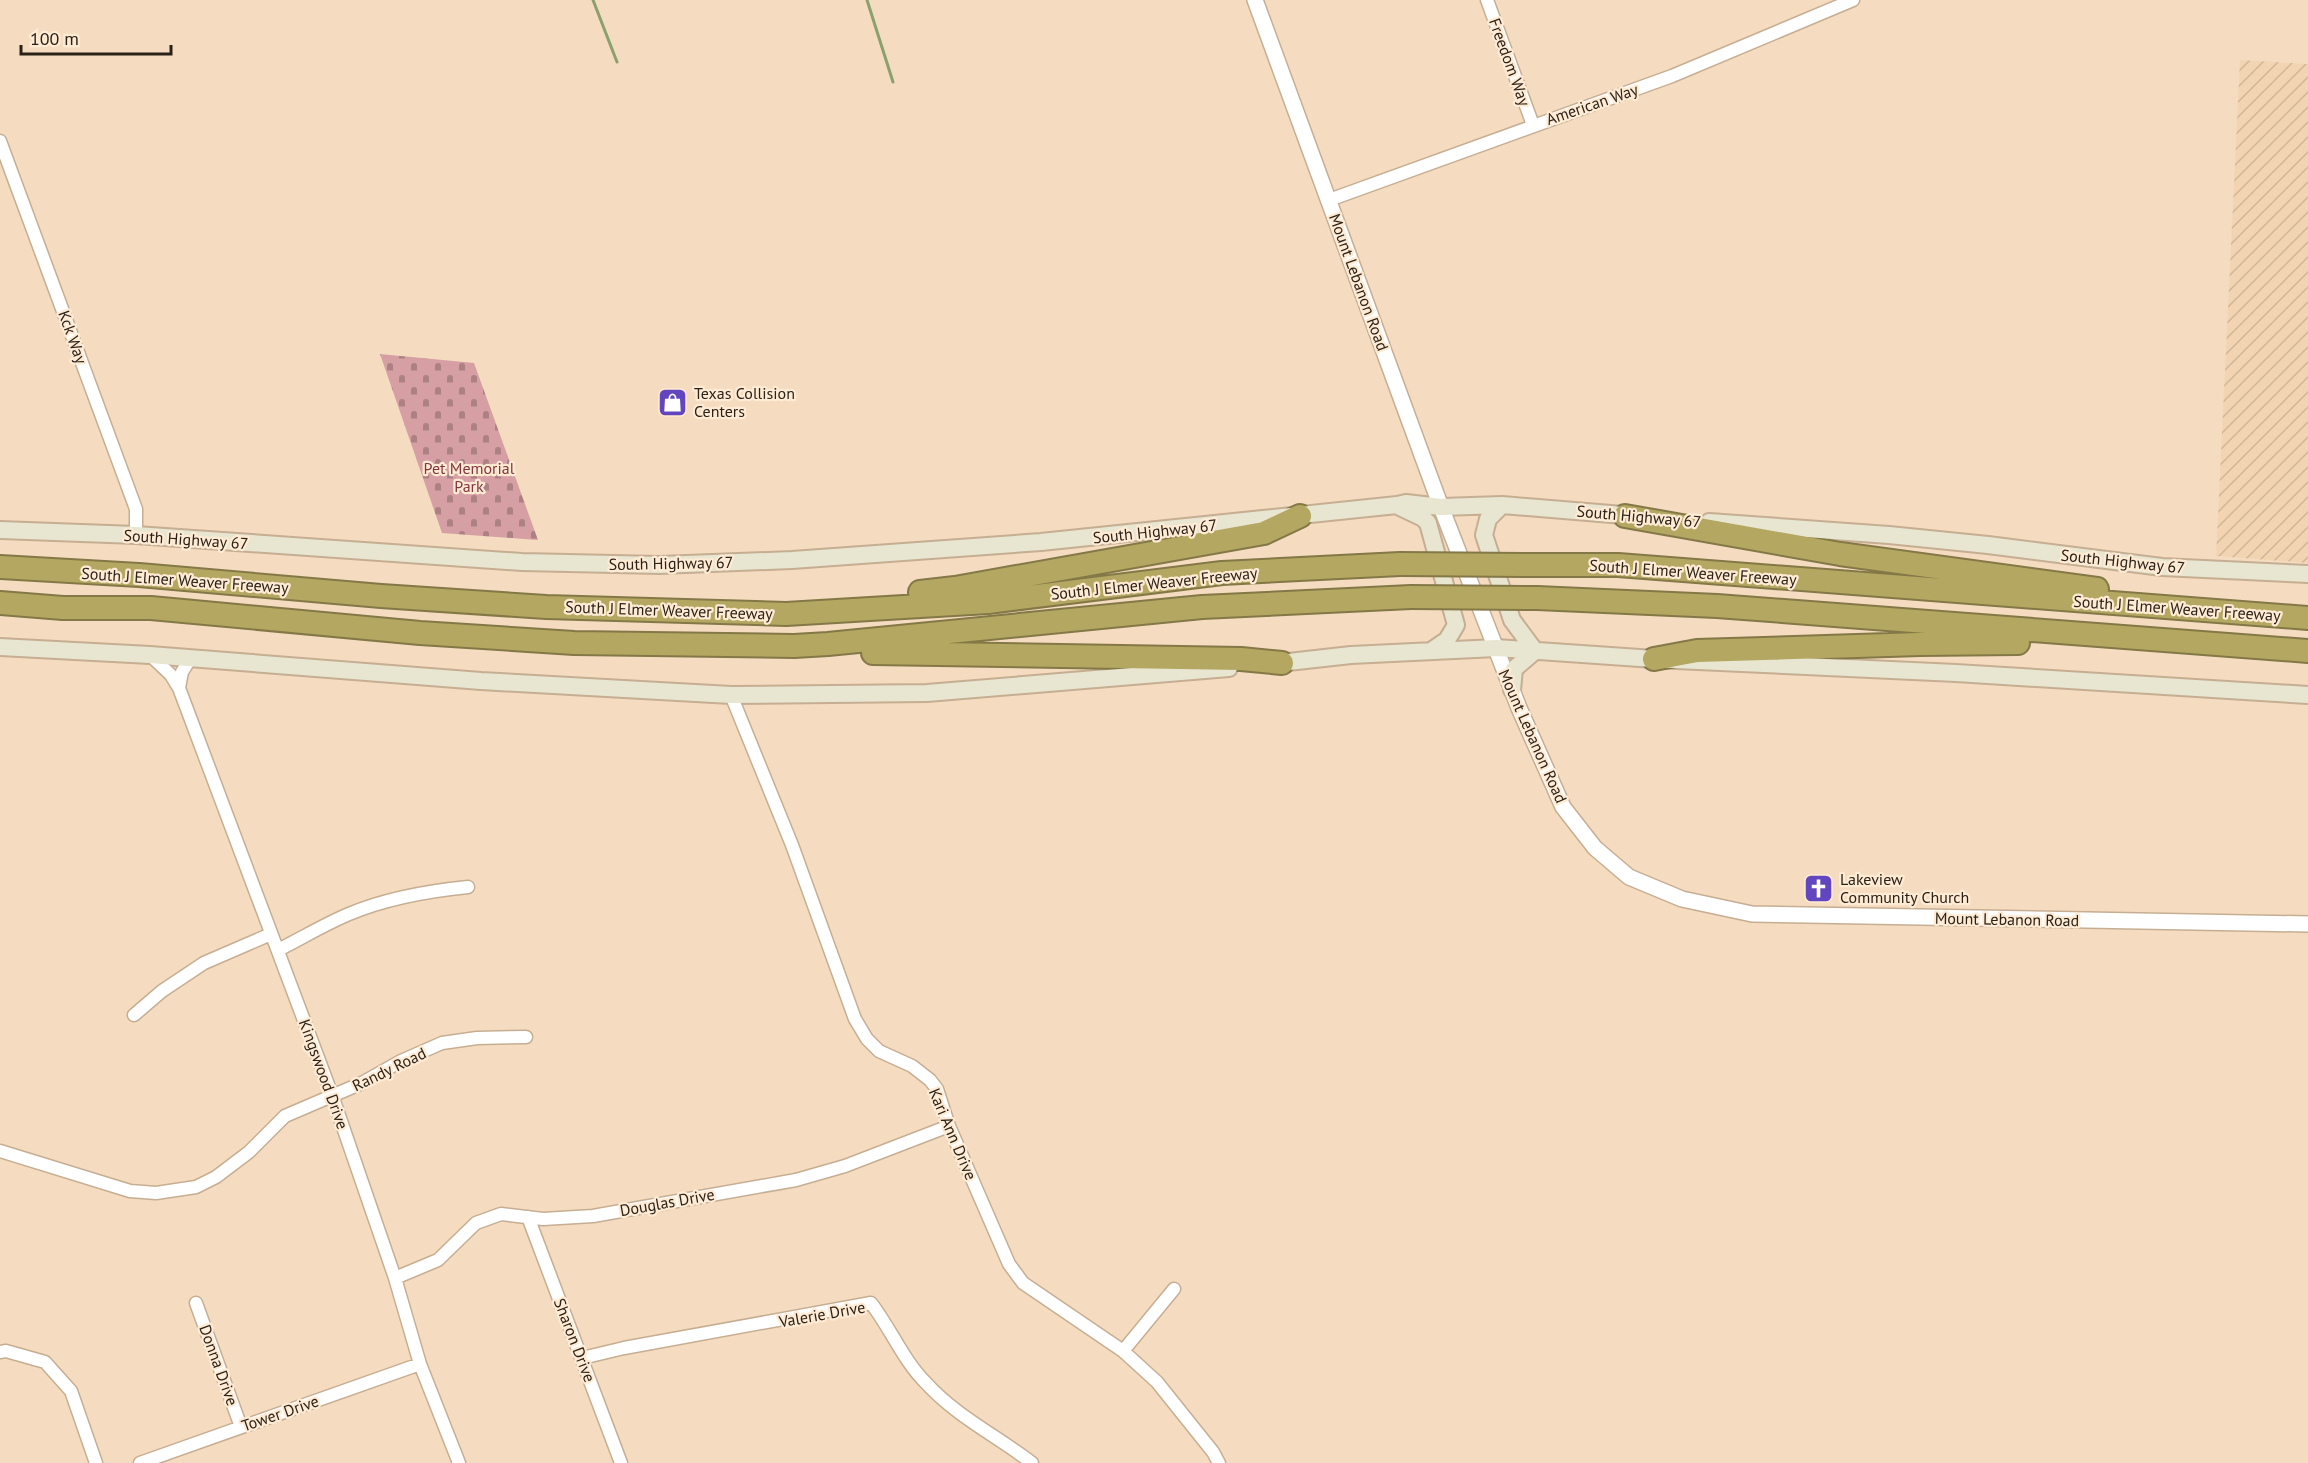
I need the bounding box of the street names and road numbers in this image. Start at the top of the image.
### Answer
street label: Freedom Way [1485,15,1535,109]
street label: American Way [1543,79,1641,129]
street label: Mount Lebanon Road [1325,211,1393,353]
street label: Kck Way [54,308,92,367]
street label: South Highway 67 [1576,501,1702,531]
street label: South Highway 67 [1092,515,1218,547]
street label: South Highway 67 [123,525,249,553]
street label: South Highway 67 [2060,545,2186,577]
street label: South Highway 67 [608,552,734,574]
street label: South J Elmer Weaver Freeway [1589,555,1798,589]
street label: South J Elmer Weaver Freeway [1050,562,1259,604]
street label: South J Elmer Weaver Freeway [81,563,290,597]
street label: South J Elmer Weaver Freeway [2073,591,2282,625]
street label: South J Elmer Weaver Freeway [565,596,774,624]
street label: Mount Lebanon Road [1494,666,1572,806]
street label: Mount Lebanon Road [1935,908,2079,930]
street label: Kingswood Drive [295,1016,353,1132]
street label: Randy Road [349,1043,429,1095]
street label: Kari Ann Drive [925,1085,981,1183]
street label: Douglas Drive [618,1184,716,1220]
street label: Sharon Drive [550,1295,600,1385]
street label: Valerie Drive [776,1297,867,1332]
street label: Donna Drive [195,1322,243,1408]
street label: Tower Drive [239,1390,321,1436]

